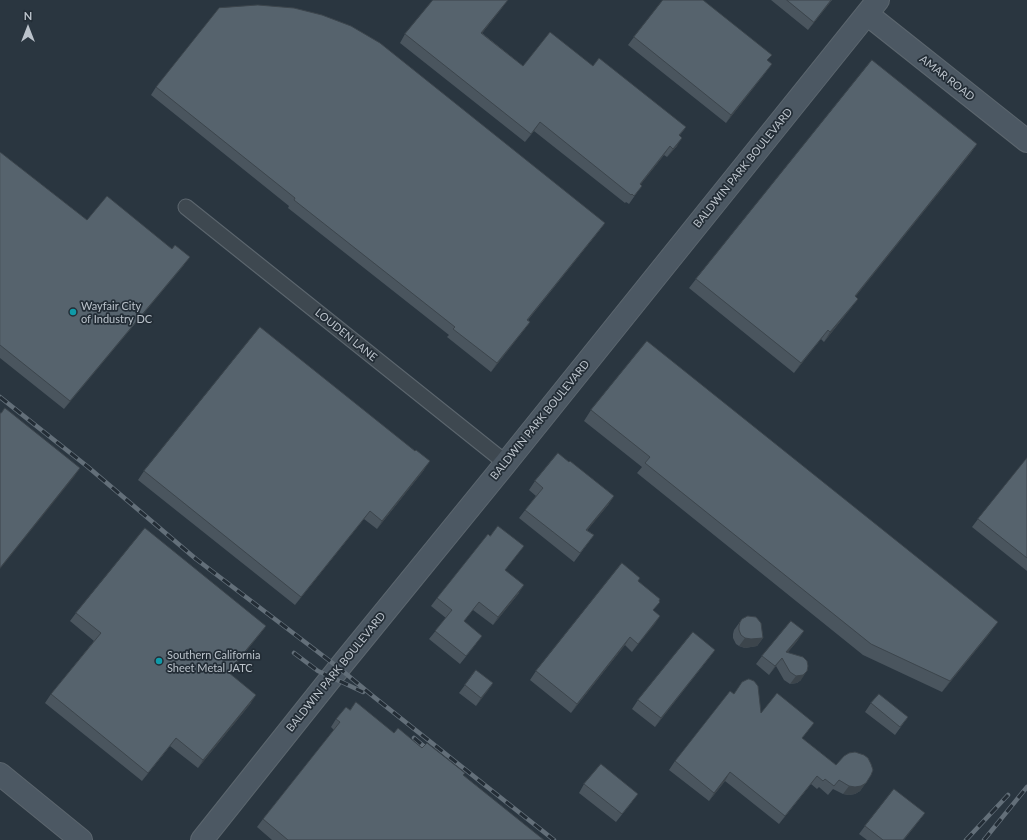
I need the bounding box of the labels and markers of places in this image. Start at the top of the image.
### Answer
place label: Wayfair City of Industry DC [81,299,152,325]
marker: Wayfair City of Industry DC [68,307,78,317]
place label: Southern California Sheet Metal JATC [167,648,260,674]
marker: Southern California Sheet Metal JATC [154,656,164,666]

